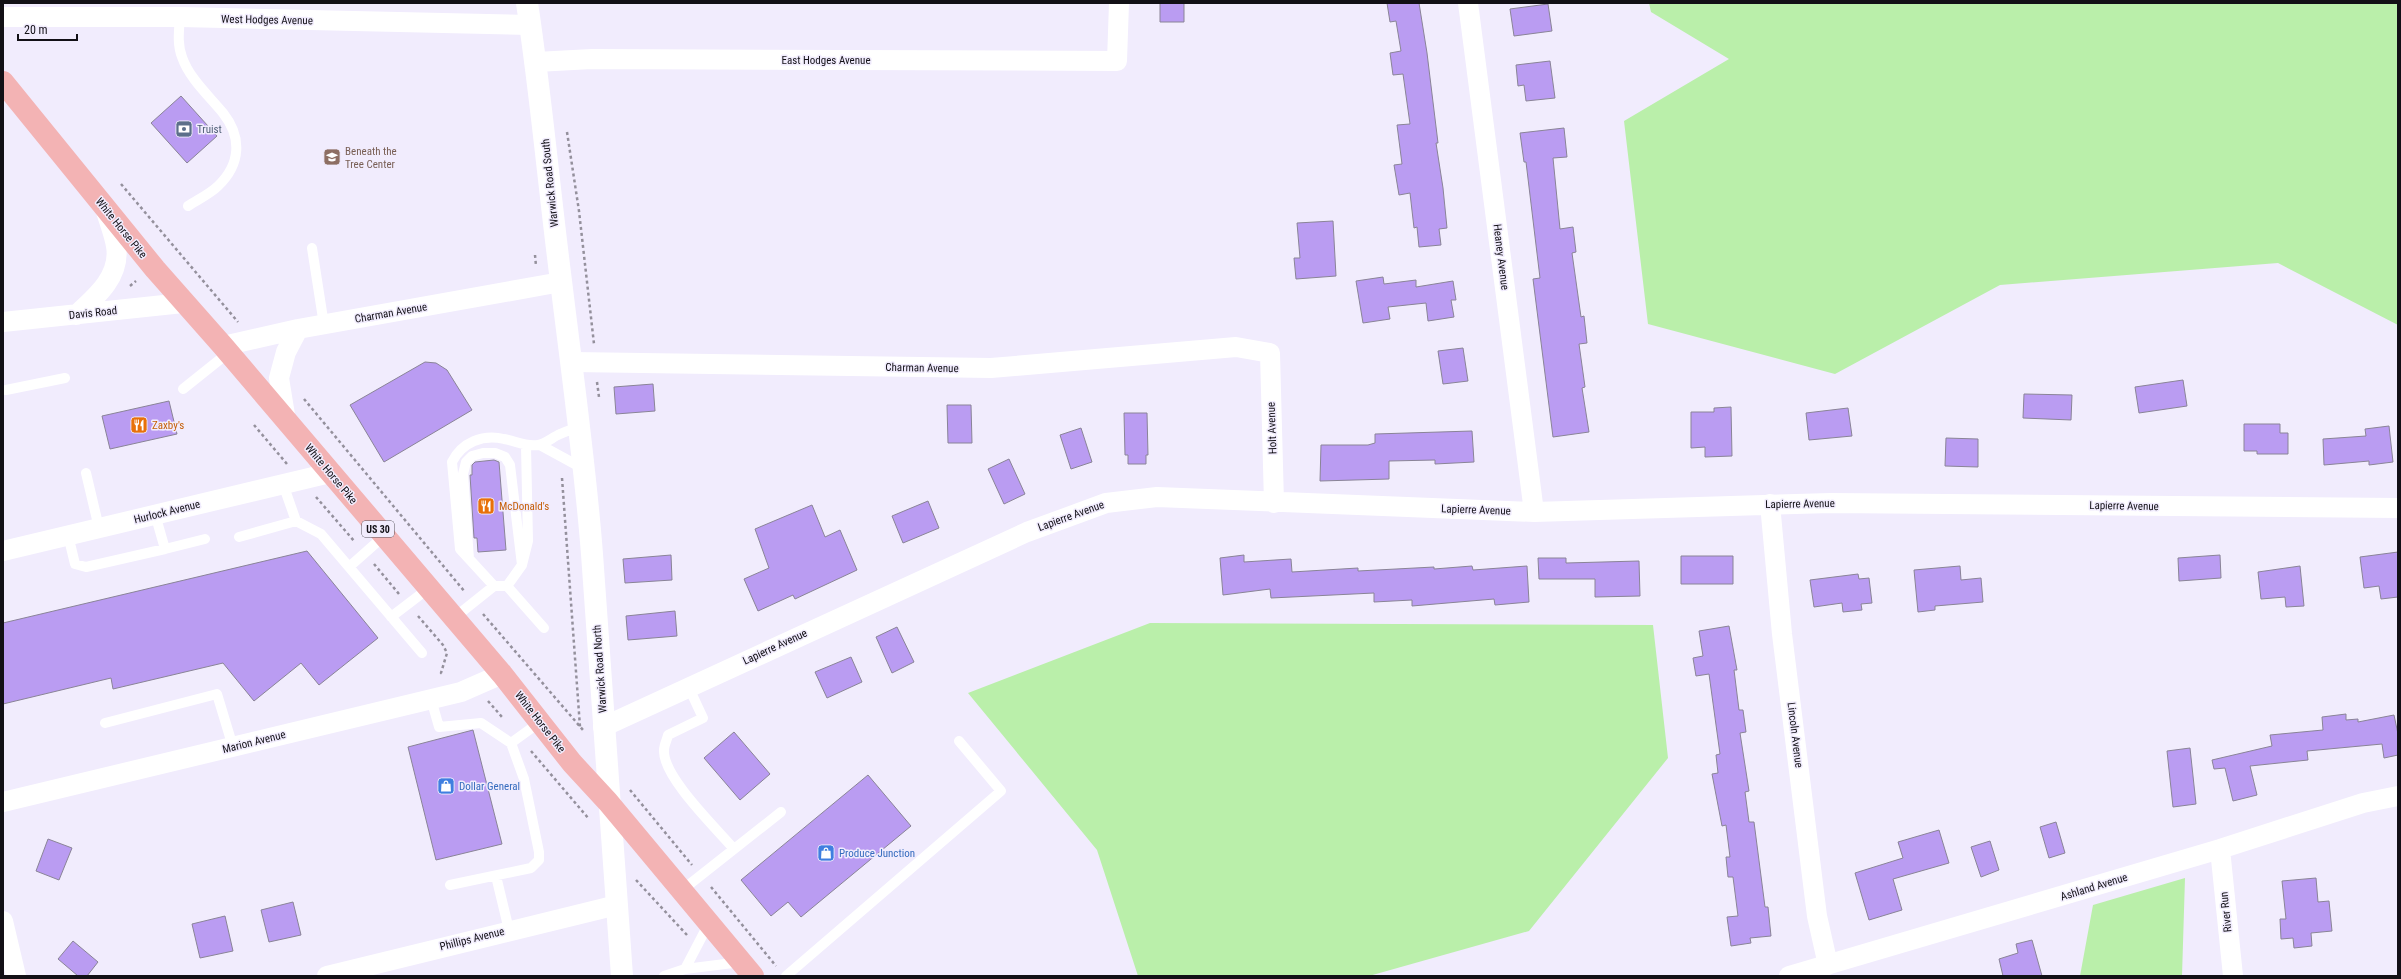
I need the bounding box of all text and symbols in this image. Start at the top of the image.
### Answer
street label: West Hodges Avenue [221,13,313,27]
scale bar [18,16,77,42]
text: 20 m [24,23,48,37]
street label: East Hodges Avenue [781,54,871,67]
bank icon: Truist [174,119,194,139]
place label: Truist [197,123,222,136]
street label: Warwick Road South [539,138,561,228]
place label: Beneath the Tree Center [345,145,397,171]
school or university icon: Beneath the Tree Center [322,147,342,167]
street label: White Horse Pike [93,195,149,261]
street label: Heaney Avenue [1491,223,1511,291]
street label: Charman Avenue [354,300,428,326]
street label: Davis Road [68,304,118,322]
street label: Charman Avenue [885,361,959,375]
street label: Holt Avenue [1265,402,1279,454]
restaurant icon: Zaxby's [129,415,149,435]
place label: Zaxby's [152,419,184,432]
street label: White Horse Pike [302,441,360,507]
restaurant icon: McDonald's [476,496,496,516]
street label: Hurlock Avenue [133,497,201,527]
street label: Lapierre Avenue [1765,497,1835,511]
street label: Lapierre Avenue [1036,498,1106,534]
street label: Lapierre Avenue [2089,499,2159,513]
place label: McDonald's [499,500,549,513]
street label: Lapierre Avenue [1441,502,1511,518]
road number: US 30 [362,521,394,537]
street label: Warwick Road North [590,625,610,713]
street label: Lapierre Avenue [741,626,809,668]
street label: White Horse Pike [512,689,568,755]
street label: Lincoln Avenue [1785,702,1805,768]
street label: Marion Avenue [221,728,287,756]
shop icon: Dollar General [436,776,456,796]
place label: Dollar General [459,780,520,793]
shop icon: Produce Junction [816,843,836,863]
place label: Produce Junction [839,847,915,860]
street label: Ashland Avenue [2059,871,2129,903]
street label: River Run [2217,891,2235,933]
street label: Phillips Avenue [438,925,506,953]

